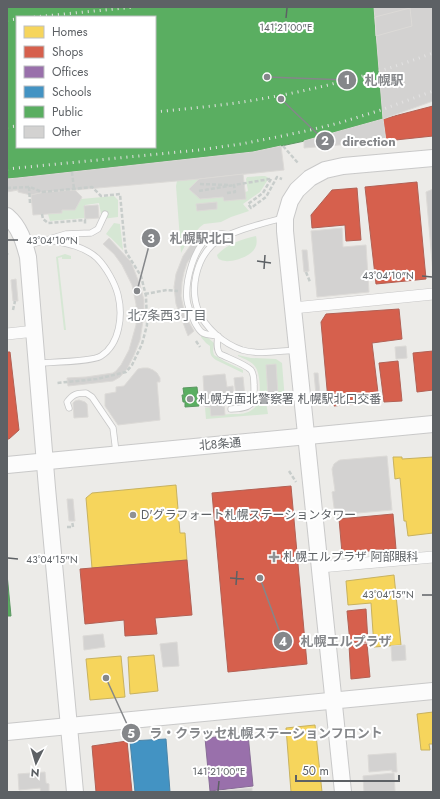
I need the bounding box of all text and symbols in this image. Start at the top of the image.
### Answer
legend [16,16,156,148]
text: 141°21'00"E [260,20,312,35]
text: Homes [52,23,88,41]
text: Shops [52,43,83,61]
text: Offices [52,63,88,81]
callout: 札幌駅 [337,68,412,93]
text: 1 [344,71,350,89]
text: 札幌駅 [364,71,404,90]
text: Schools [52,83,91,101]
text: Public [52,103,83,121]
text: Other [52,123,82,141]
callout: direction [315,128,404,153]
text: 2 [321,132,329,150]
text: direction [342,132,396,151]
callout: 札幌駅北口 [141,226,242,251]
text: 札幌駅北口 [169,229,235,248]
text: 3 [147,230,155,248]
text: 43°04'10"N [26,233,78,248]
text: 43°04'10"N [362,268,414,283]
district label: 北7条西3丁目 [128,306,206,325]
place label: 札幌方面北警察署 札幌駅北口交番 [198,390,382,408]
marker: 札幌方面北警察署 札幌駅北口交番 [185,394,195,404]
street label: 北8条通 [198,433,242,455]
place label: D'グラフォート札幌ステーションタワー [141,506,356,524]
marker: D'グラフォート札幌ステーションタワー [128,510,138,520]
place label: 札幌エルプラザ 阿部眼科 [283,548,419,566]
marker: 札幌エルプラザ 阿部眼科 [268,551,280,563]
text: 43°04'15"N [26,552,78,567]
text: 43°04'15"N [362,587,414,602]
callout: 札幌エルプラザ [273,629,400,654]
text: 札幌エルプラザ [300,632,392,651]
text: 4 [279,633,287,651]
callout: ラ・クラッセ札幌ステーションフロント [121,721,391,746]
text: ラ・クラッセ札幌ステーションフロント [149,724,383,743]
text: 5 [127,725,135,743]
north arrow [16,743,56,783]
scale bar [296,757,399,783]
text: 50 m [302,762,329,780]
text: 141°21'00"E [193,764,245,779]
text: N [30,765,40,781]

